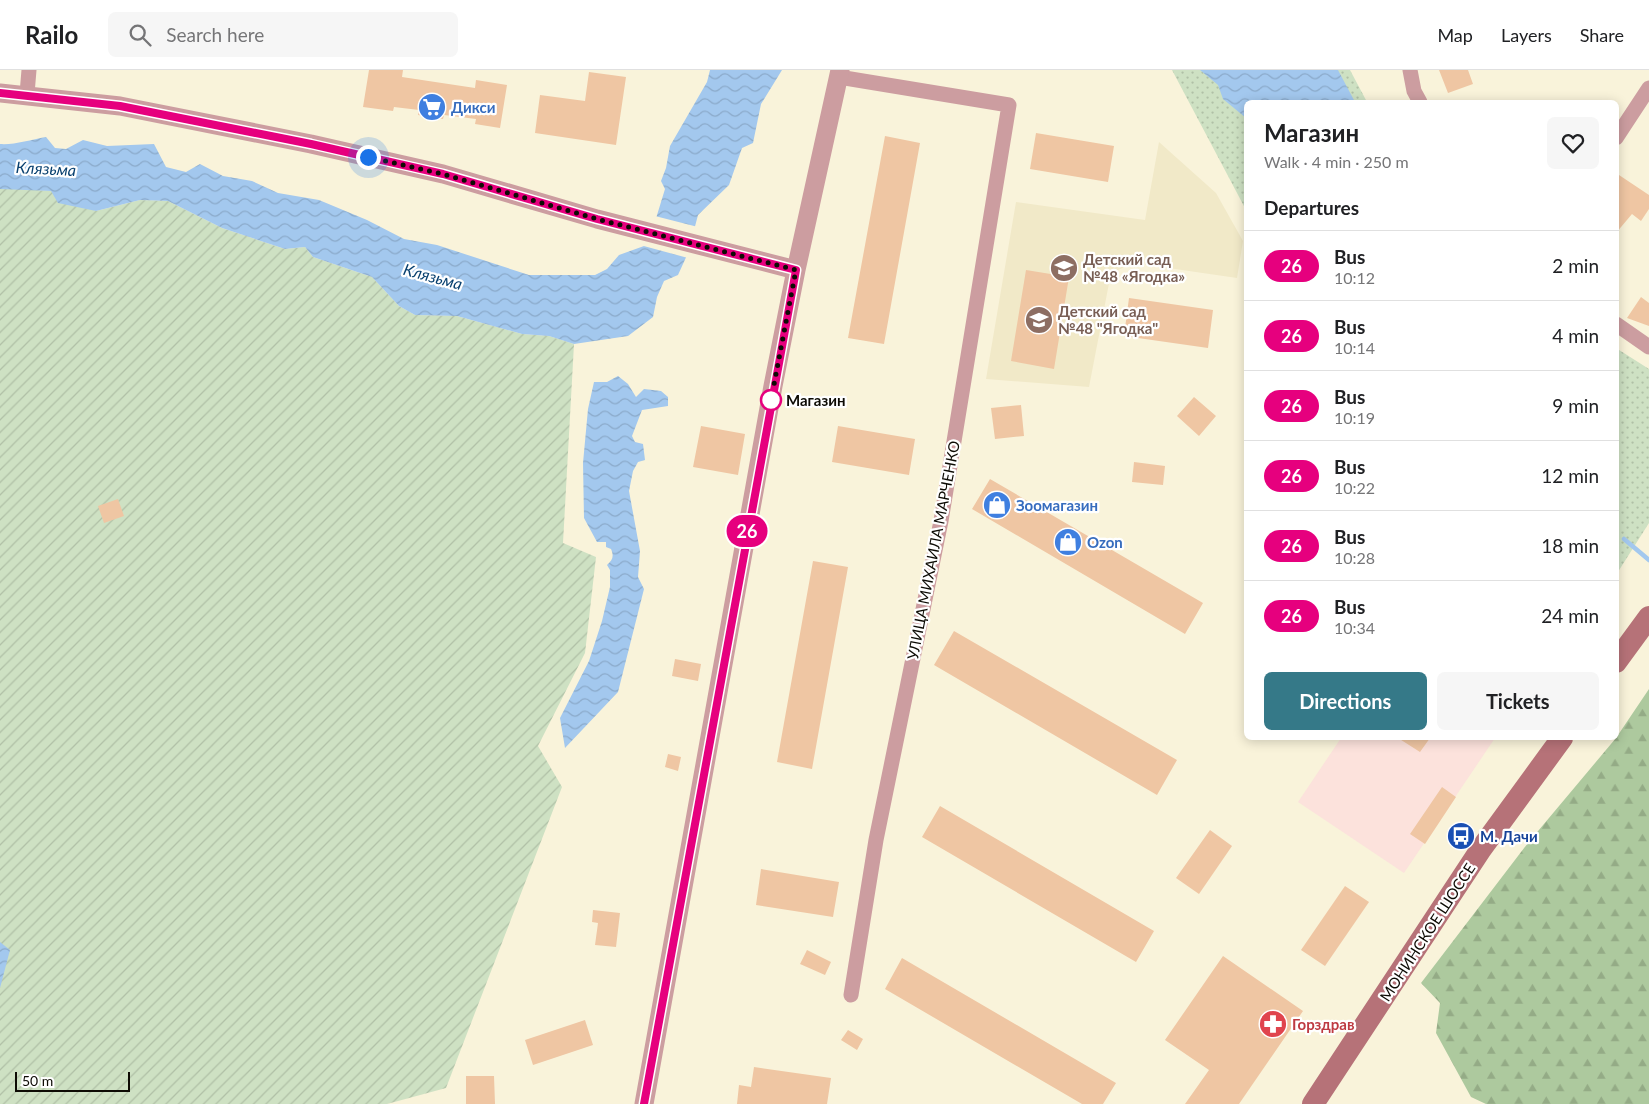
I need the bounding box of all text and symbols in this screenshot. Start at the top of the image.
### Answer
search box [108,12,458,57]
text: Railo [25,20,78,49]
icon: search [126,21,154,49]
text: Search here [166,23,264,46]
text: Map [1437,24,1473,46]
text: Layers [1501,24,1552,46]
text: Share [1580,24,1624,46]
supermarket icon: Дикси [417,92,447,122]
place label: Дикси [451,98,496,116]
button: heart [1547,117,1599,169]
text: Магазин [1264,118,1359,147]
your location [356,145,381,170]
text: Walk · 4 min · 250 m [1264,152,1409,171]
water label: Клязьма [15,157,77,179]
text: Departures [1264,196,1359,219]
text: Bus [1334,245,1365,268]
place label: Детский сад №48 «Ягодка» [1083,250,1185,285]
school or university icon: Детский сад №48 «Ягодка» [1049,253,1079,283]
text: 2 min [1552,254,1599,277]
text: 26 [1281,255,1302,277]
water label: Клязьма [401,259,465,293]
text: 10:12 [1334,268,1375,287]
place label: Детский сад №48 "Ягодка" [1058,302,1158,337]
school or university icon: Детский сад №48 "Ягодка" [1024,305,1054,335]
text: Bus [1334,315,1365,338]
text: 4 min [1552,324,1599,347]
text: 26 [1281,325,1302,347]
text: 10:14 [1334,338,1375,357]
text: Bus [1334,385,1365,408]
marker: Магазин [760,389,782,411]
place label: Магазин [786,391,846,409]
text: 9 min [1552,394,1599,417]
text: 26 [1281,395,1302,417]
text: 10:19 [1334,408,1375,427]
street label: УЛИЦА МИХАИЛА МАРЧЕНКО [903,439,963,661]
text: Bus [1334,455,1365,478]
text: 12 min [1541,464,1599,487]
text: 26 [1281,465,1302,487]
text: 10:22 [1334,478,1375,497]
shop icon: Зоомагазин [982,490,1012,520]
place label: Зоомагазин [1016,496,1098,514]
line badge: 26 [724,515,770,547]
text: 26 [737,520,757,542]
text: Bus [1334,525,1365,548]
shop icon: Ozon [1053,527,1083,557]
place label: Ozon [1087,533,1123,551]
text: 18 min [1541,534,1599,557]
text: 26 [1281,535,1302,557]
text: 10:28 [1334,548,1375,567]
text: Bus [1334,595,1365,618]
text: 24 min [1541,604,1599,627]
text: 26 [1281,605,1302,627]
text: 10:34 [1334,618,1375,637]
button: Directions [1264,672,1427,730]
button: Tickets [1437,672,1599,730]
bus stop icon: М. Дачи [1446,821,1476,851]
place label: М. Дачи [1480,827,1538,845]
street label: МОНИНСКОЕ ШОССЕ [1376,860,1478,1004]
pharmacy icon: Горздрав [1258,1009,1288,1039]
place label: Горздрав [1292,1015,1355,1033]
scale bar [15,1069,130,1092]
text: 50 m [22,1072,53,1089]

